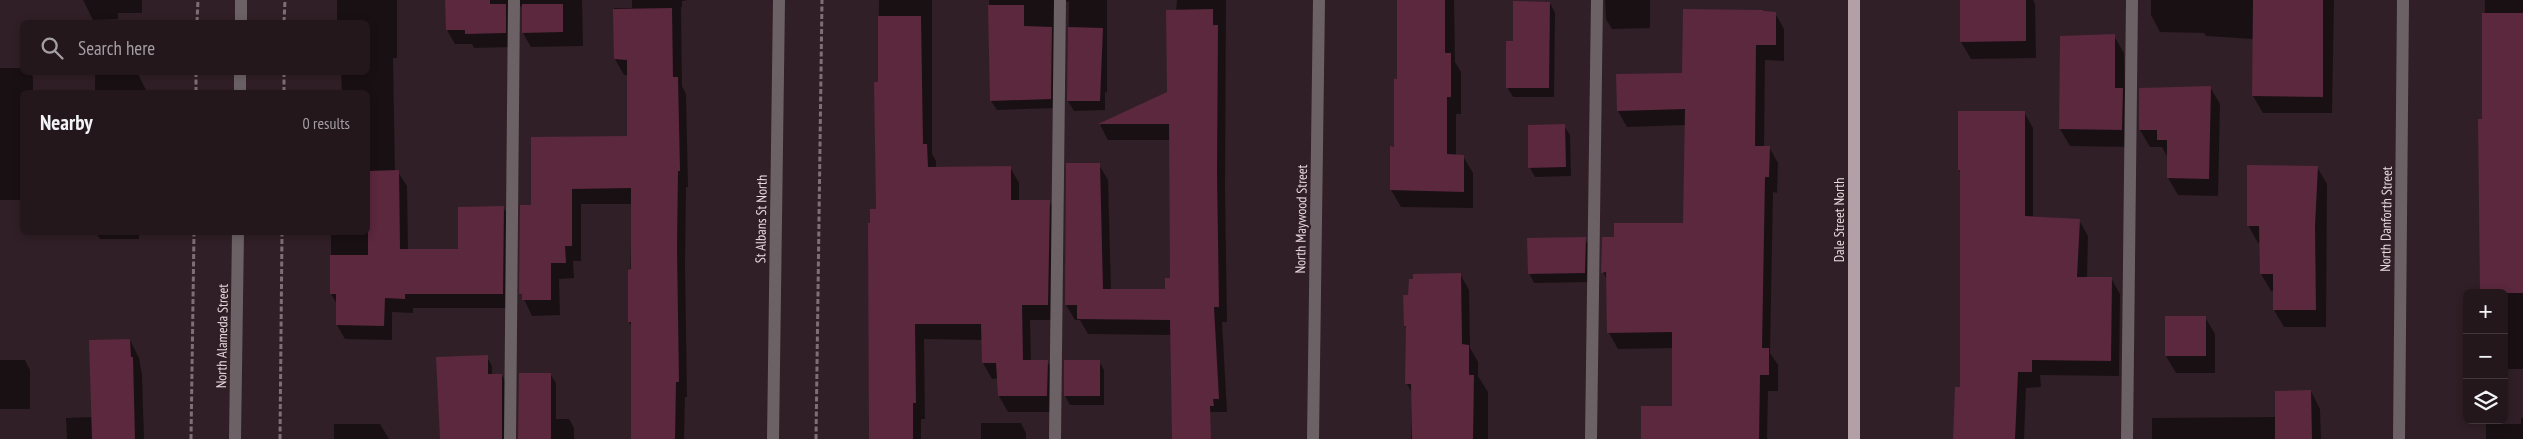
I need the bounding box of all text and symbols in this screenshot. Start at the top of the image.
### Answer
search box [20,20,370,75]
icon: search [38,34,66,62]
text: Search here [78,36,155,60]
text: Nearby [40,109,93,136]
text: 0 results [303,113,350,133]
street label: North Maywood Street [1291,164,1311,274]
street label: North Danforth Street [2376,166,2396,272]
street label: St Albans St North [751,175,771,263]
street label: Dale Street North [1830,178,1848,262]
street label: North Alameda Street [212,284,232,388]
map controls [2463,289,2508,424]
button: + [2463,289,2508,334]
button: − [2463,334,2508,379]
button: layers [2463,379,2508,424]

